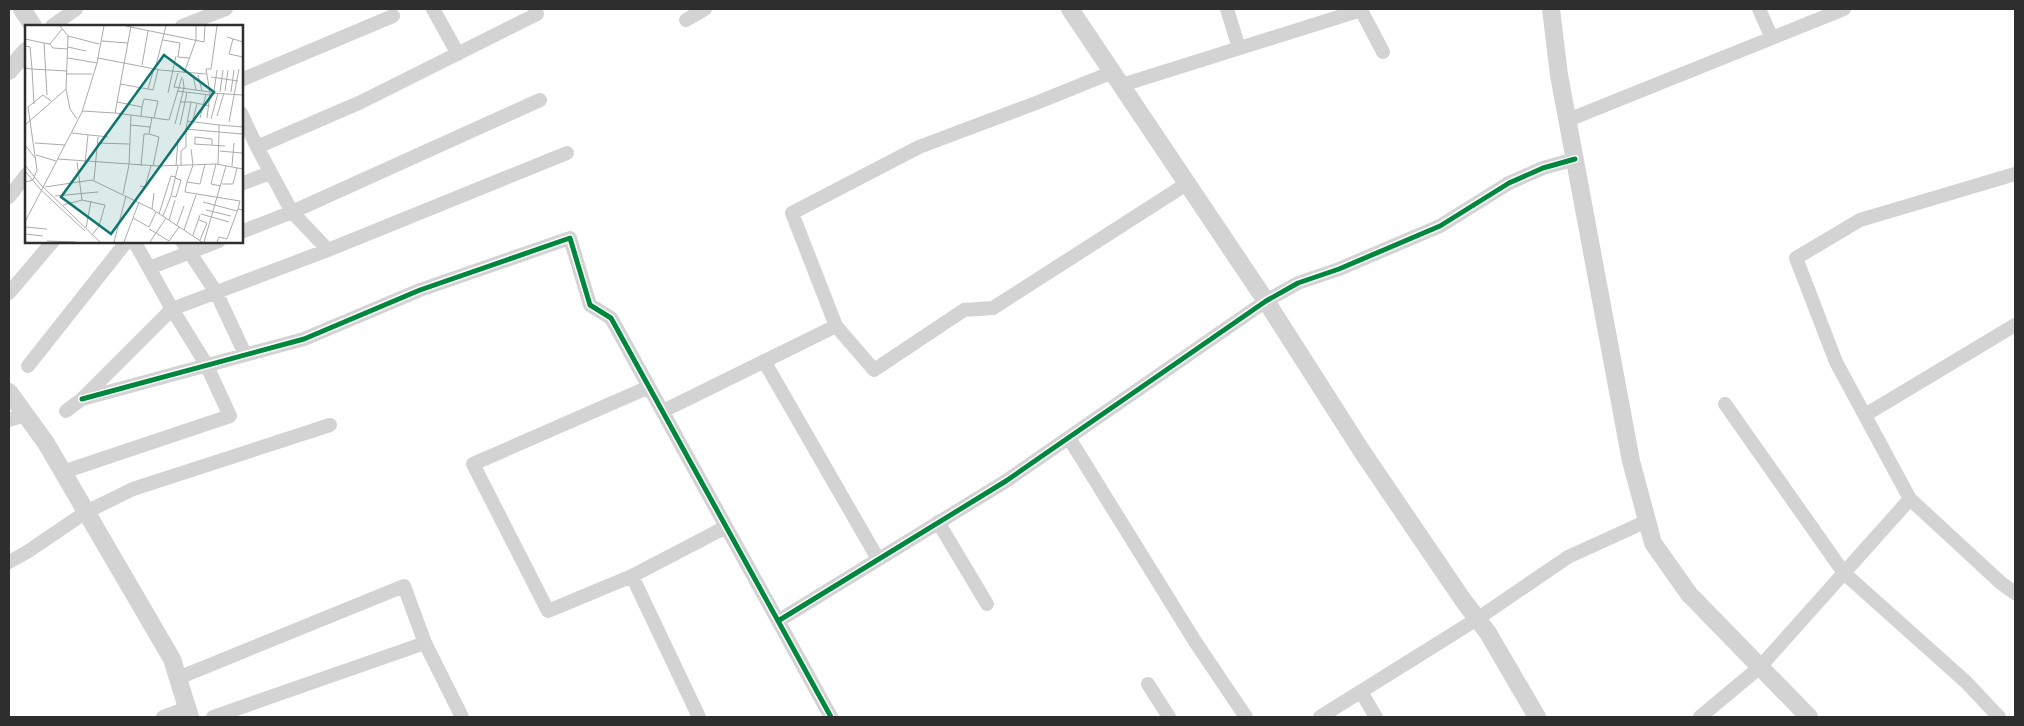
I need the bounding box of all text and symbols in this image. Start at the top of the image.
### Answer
inset map [25,25,242,242]

